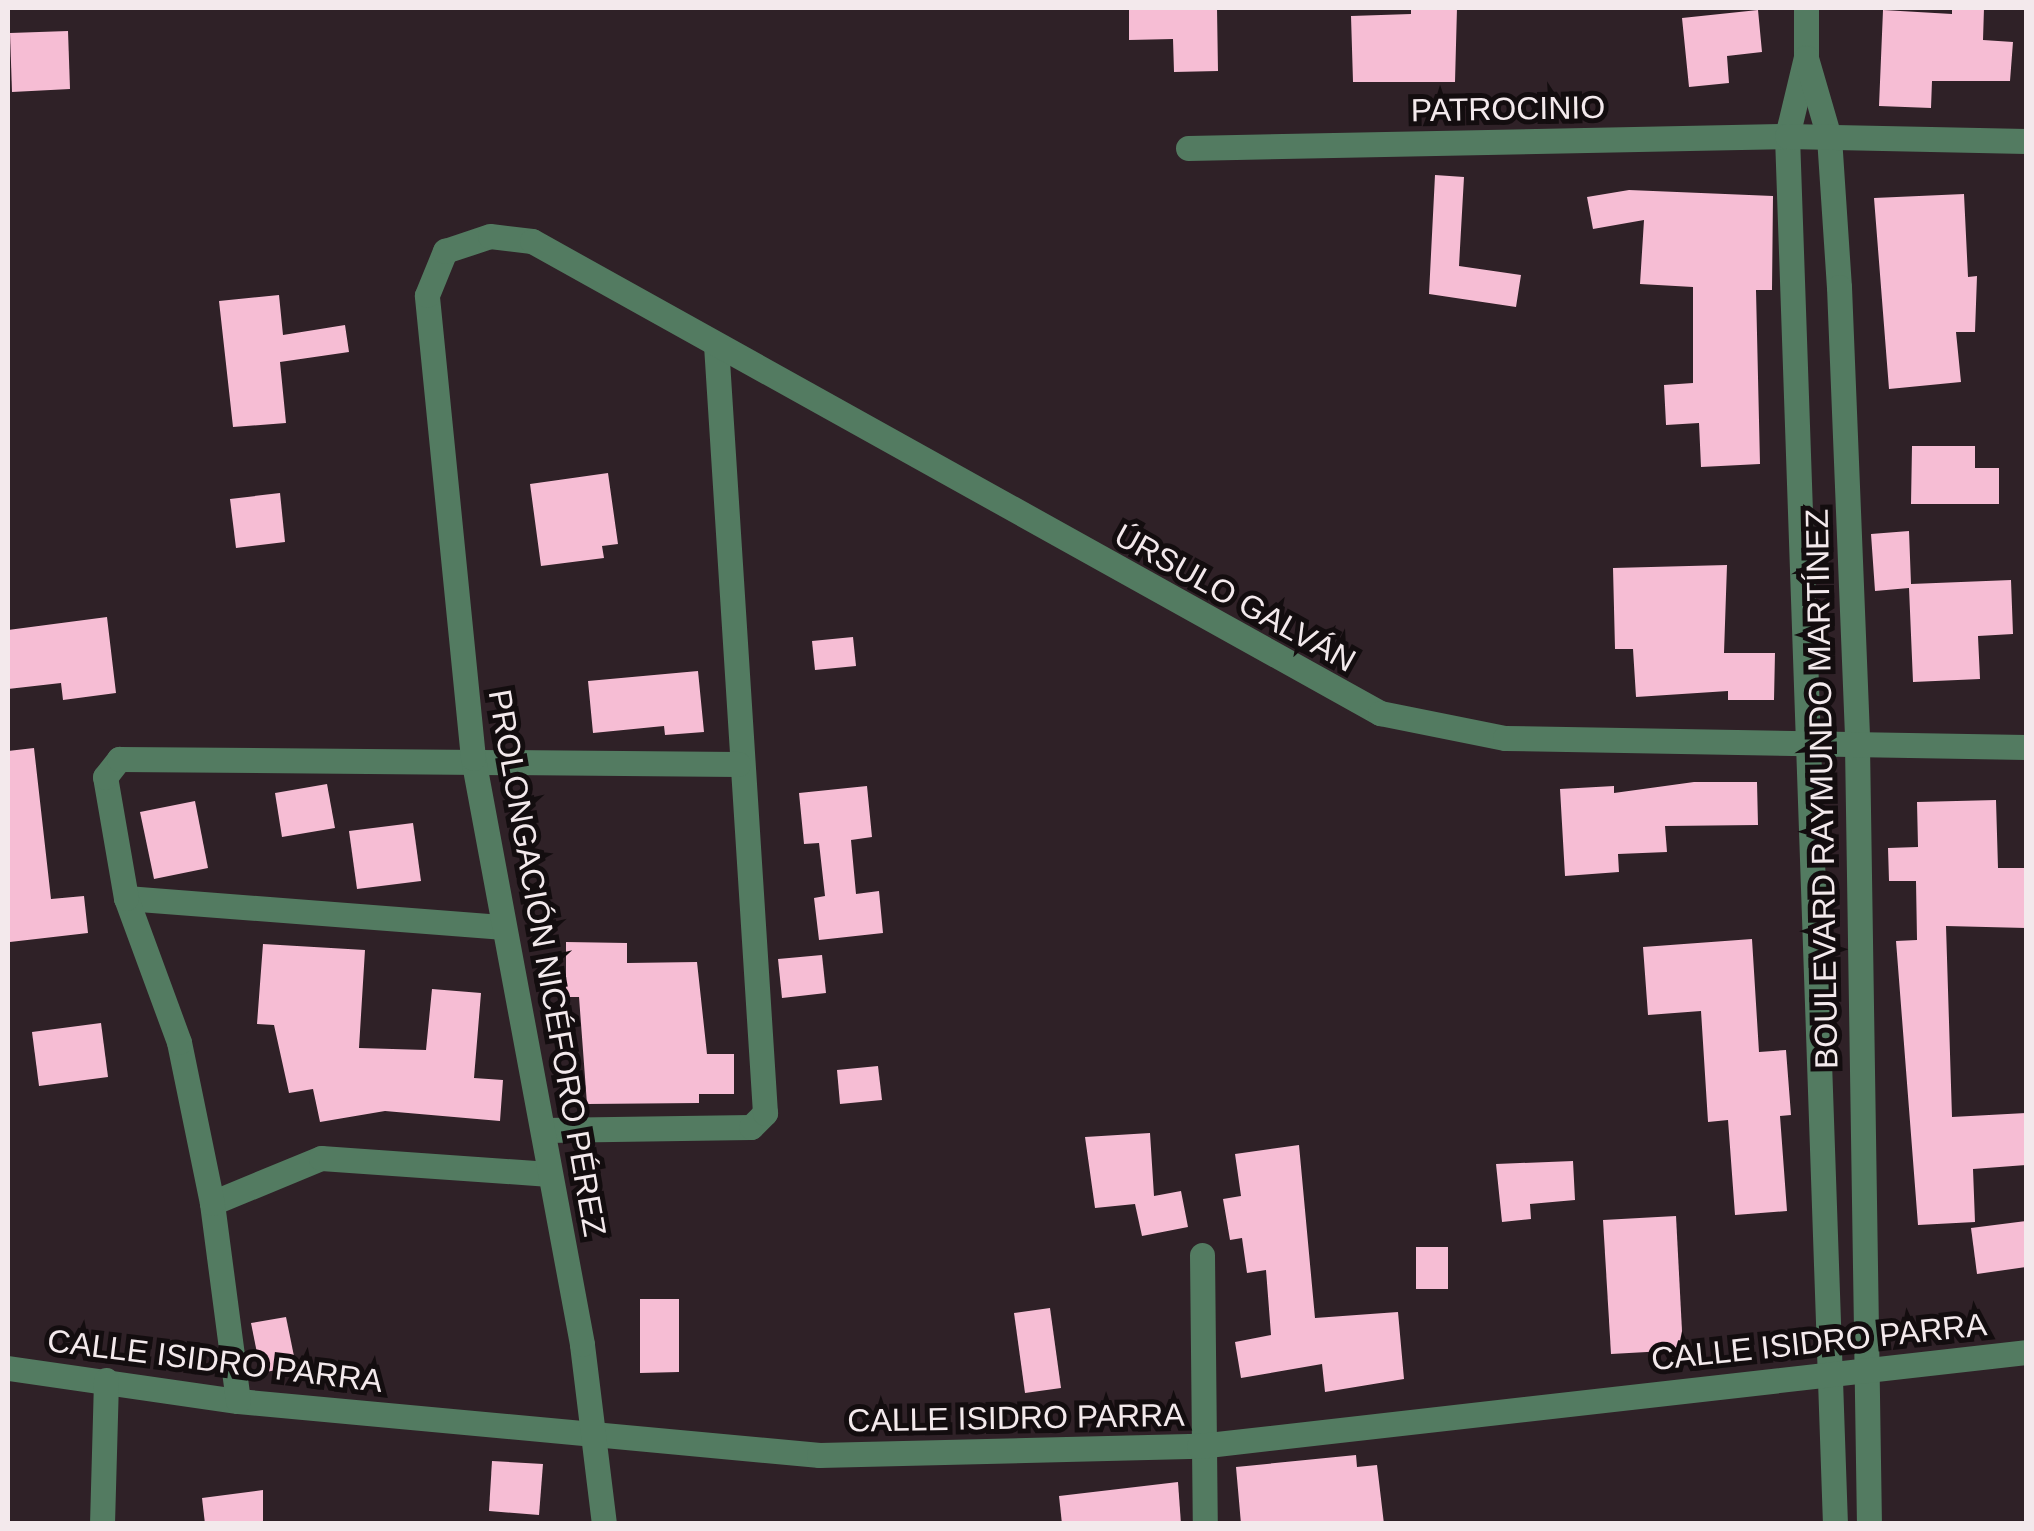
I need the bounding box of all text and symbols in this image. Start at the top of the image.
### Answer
street label: PATROCINIO [1410,88,1606,130]
street label: BOULEVARD RAYMUNDO MARTÍNEZ [1798,509,1846,1069]
street label: ÚRSULO GALVÁN [1108,516,1362,680]
street label: PROLONGACIÓN NICÉFORO PÉREZ [480,687,614,1239]
street label: CALLE ISIDRO PARRA [1649,1305,1989,1379]
street label: CALLE ISIDRO PARRA [45,1321,385,1401]
street label: CALLE ISIDRO PARRA [847,1396,1185,1440]

